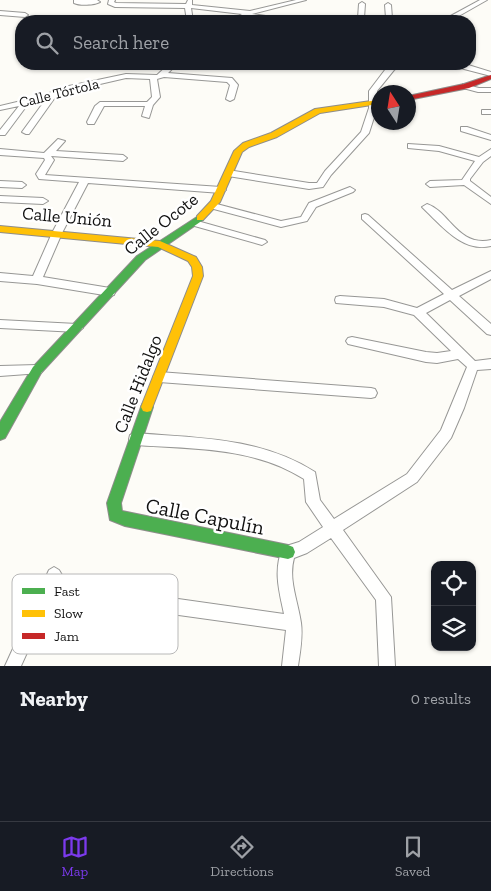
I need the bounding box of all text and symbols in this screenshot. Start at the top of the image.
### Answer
search box [15,15,476,70]
icon: search [33,29,61,57]
text: Search here [73,31,169,54]
street label: Calle Tórtola [17,74,101,112]
north arrow [371,85,416,130]
street label: Calle Ocote [119,188,203,260]
street label: Calle Unión [21,202,113,232]
street label: Calle Hidalgo [109,332,167,436]
street label: Calle Capulín [144,492,266,540]
map controls [431,561,476,651]
button: locate [431,561,476,606]
legend [12,574,178,654]
text: Fast [54,583,81,600]
text: Slow [54,605,83,622]
button: layers [431,606,476,651]
text: Jam [54,628,79,645]
text: Nearby [20,686,88,711]
text: 0 results [411,689,471,708]
tab: Map [61,833,89,880]
tab: Directions [210,833,274,880]
tab: Saved [395,833,430,880]

